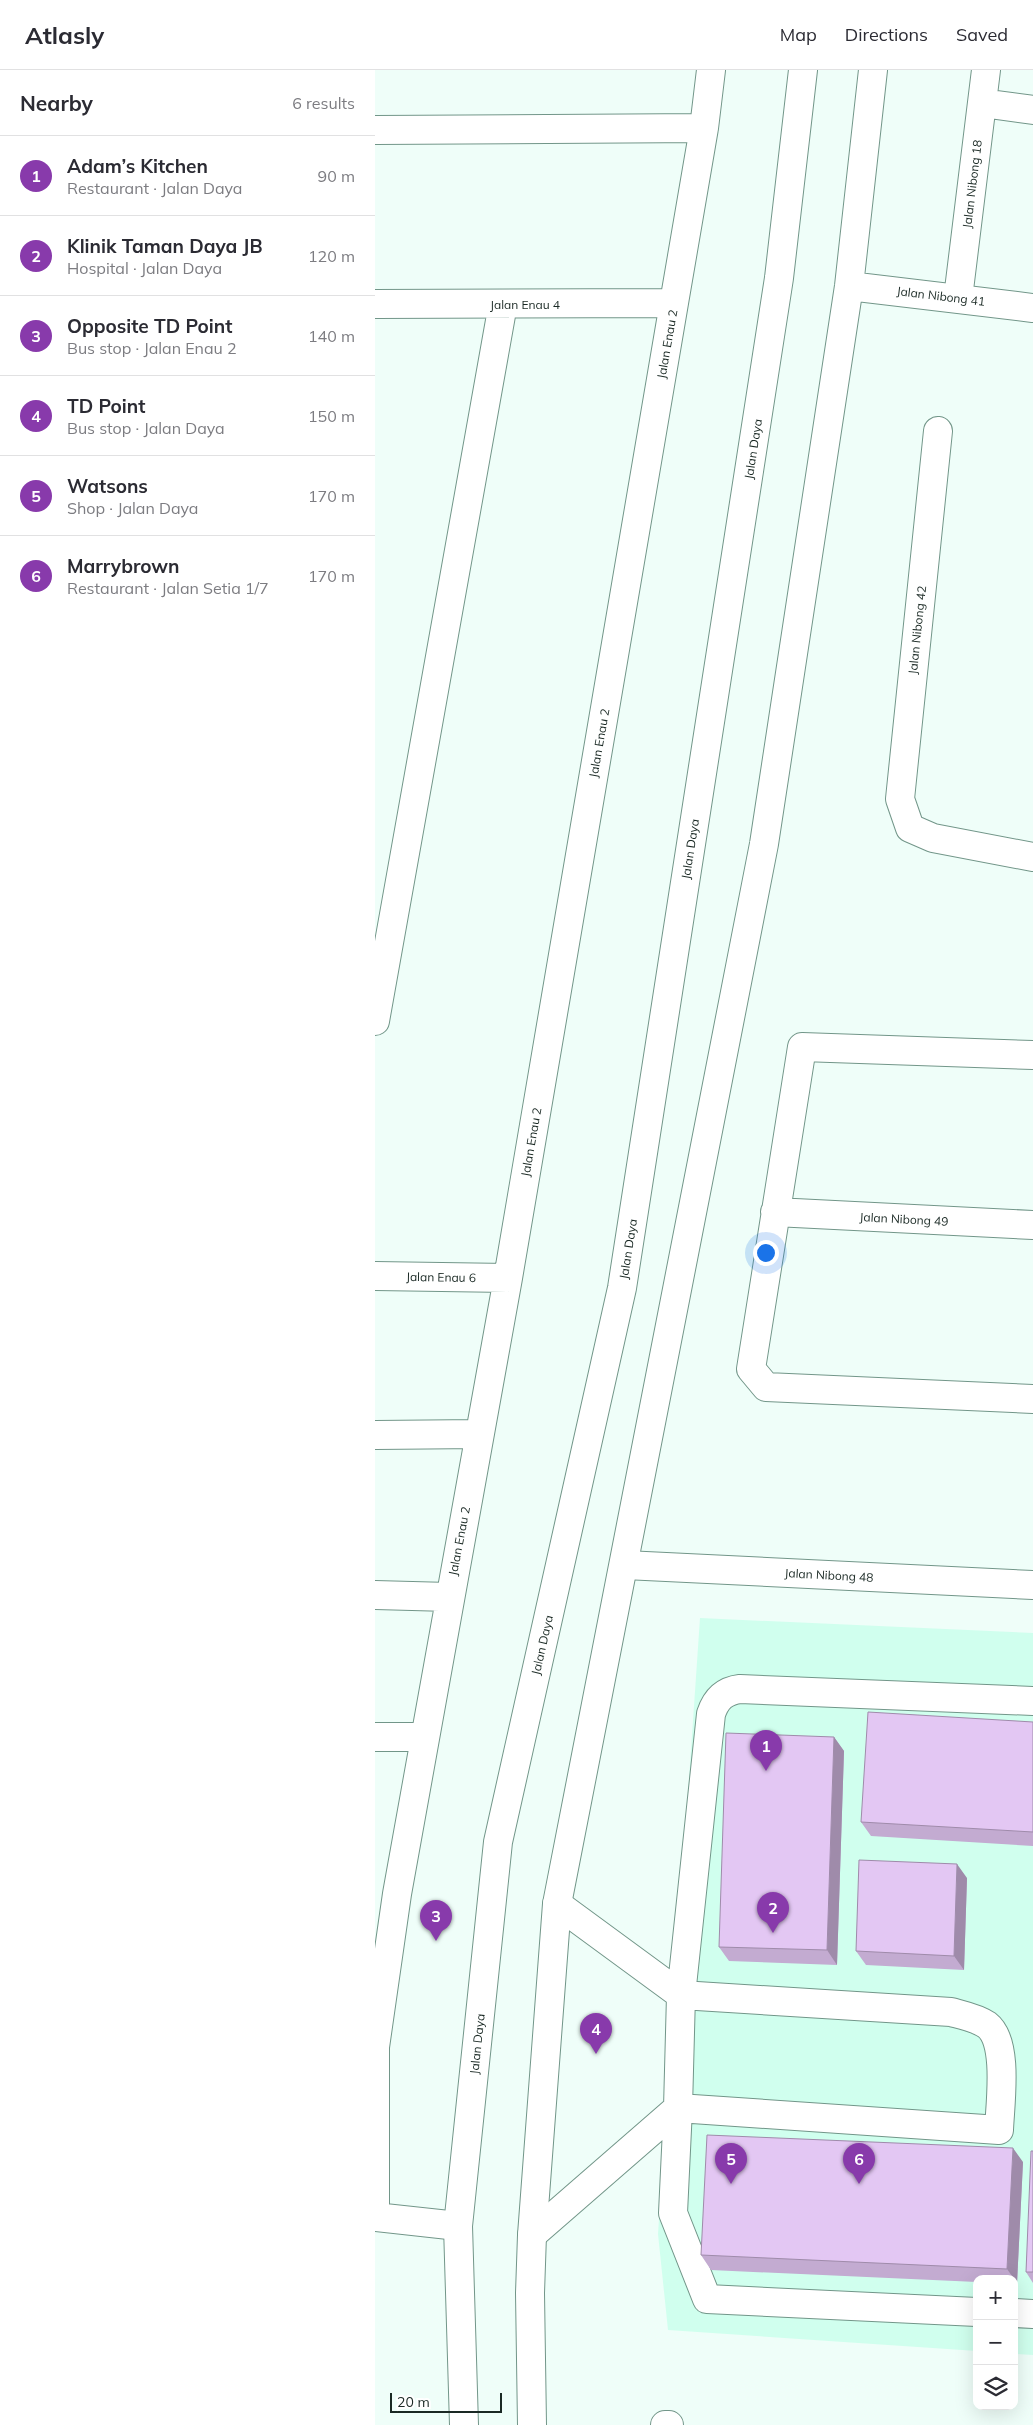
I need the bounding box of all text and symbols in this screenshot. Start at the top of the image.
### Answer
text: Atlasly [25,20,104,50]
text: Map [780,23,817,46]
text: Directions [845,23,928,46]
text: Saved [956,23,1008,46]
text: Nearby [20,90,93,116]
text: 6 results [292,93,355,113]
street label: Jalan Nibong 18 [959,139,985,229]
text: Adam’s Kitchen [67,154,208,178]
text: 1 [31,166,41,186]
text: 90 m [318,166,355,186]
text: Restaurant · Jalan Daya [67,178,242,198]
text: Klinik Taman Daya JB [67,234,263,258]
text: 2 [31,246,41,266]
text: 120 m [308,246,355,266]
text: Hospital · Jalan Daya [67,258,222,278]
street label: Jalan Nibong 41 [896,283,986,309]
street label: Jalan Enau 4 [490,297,560,312]
street label: Jalan Enau 2 [654,308,680,380]
text: Opposite TD Point [67,314,232,338]
text: 3 [31,326,41,346]
text: 140 m [308,326,355,346]
text: Bus stop · Jalan Enau 2 [67,338,237,358]
text: TD Point [67,394,146,418]
text: 4 [31,406,41,426]
text: 150 m [308,406,355,426]
text: Bus stop · Jalan Daya [67,418,225,438]
street label: Jalan Daya [741,418,765,480]
text: Watsons [67,474,148,498]
text: 5 [31,486,41,506]
text: 170 m [308,486,355,506]
text: Shop · Jalan Daya [67,498,198,518]
text: Marrybrown [67,554,180,578]
text: 6 [31,566,41,586]
text: 170 m [308,566,355,586]
text: Restaurant · Jalan Setia 1/7 [67,578,269,598]
street label: Jalan Nibong 42 [905,585,929,675]
street label: Jalan Enau 2 [586,707,612,779]
street label: Jalan Daya [678,818,702,880]
street label: Jalan Enau 2 [518,1106,544,1178]
street label: Jalan Nibong 49 [859,1209,949,1229]
street label: Jalan Daya [616,1218,640,1280]
your location [753,1240,779,1266]
street label: Jalan Enau 6 [406,1269,476,1285]
street label: Jalan Enau 2 [445,1505,473,1577]
street label: Jalan Nibong 48 [784,1565,874,1585]
street label: Jalan Daya [528,1614,556,1676]
pin: 1 [750,1730,782,1771]
pin: 2 [757,1892,789,1933]
pin: 3 [420,1900,452,1941]
street label: Jalan Daya [466,2013,488,2075]
pin: 4 [580,2013,612,2054]
pin: 5 [715,2143,747,2184]
pin: 6 [843,2143,875,2184]
map controls [973,2275,1018,2410]
button: + [973,2275,1018,2320]
button: − [973,2320,1018,2365]
button: layers [973,2365,1018,2410]
scale bar [390,2390,503,2413]
text: 20 m [397,2393,430,2411]

